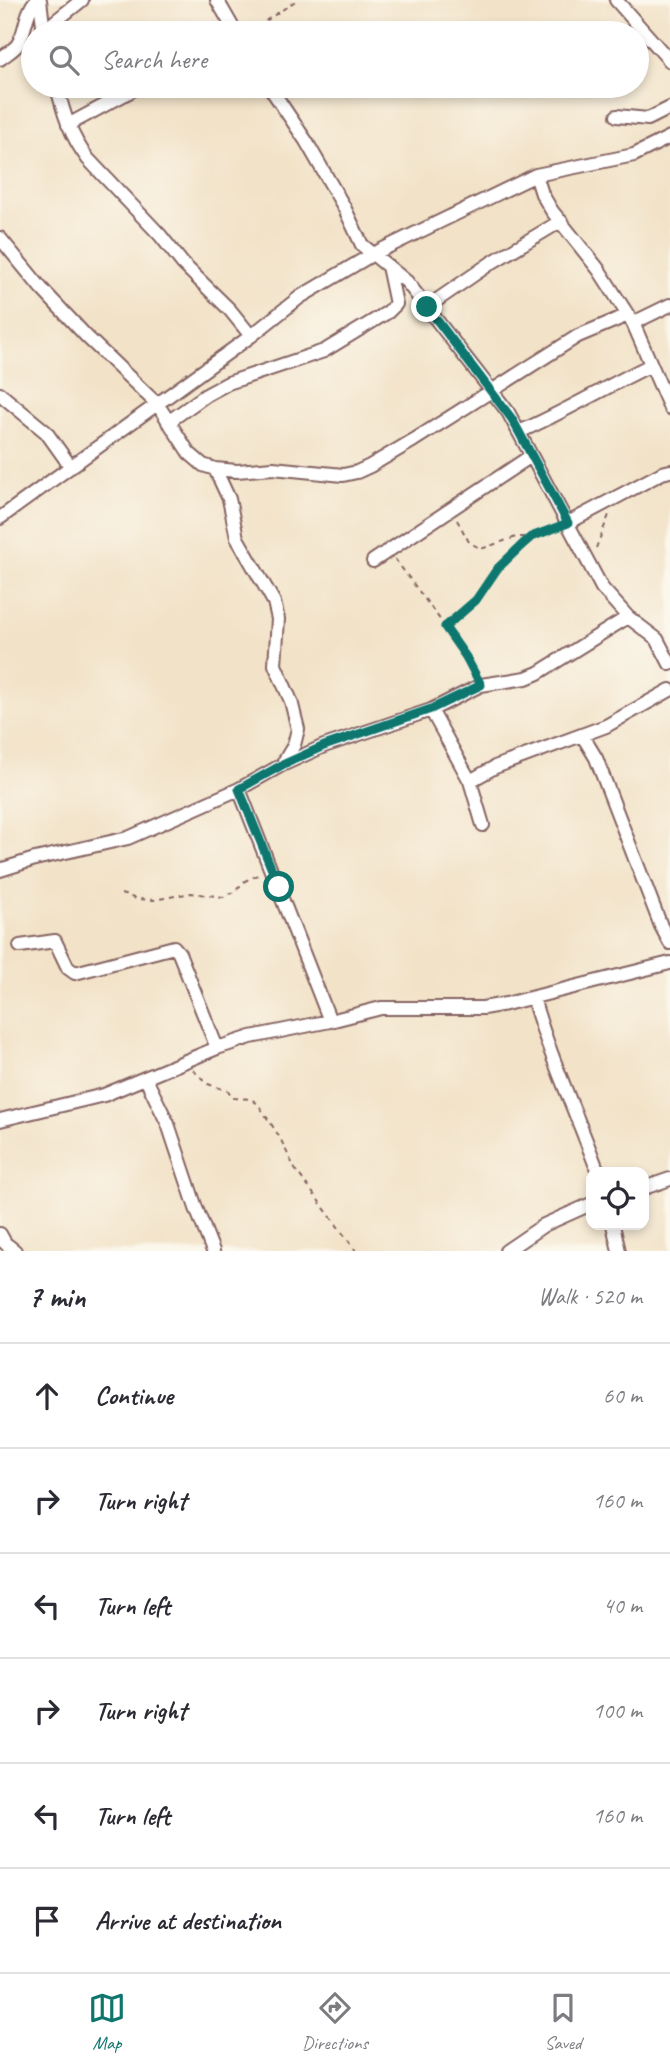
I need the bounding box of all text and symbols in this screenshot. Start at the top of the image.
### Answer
search box [21,21,649,98]
icon: search [45,41,83,79]
text: Search here [101,43,207,76]
route end [411,291,442,322]
route start [263,871,294,902]
map controls [586,1167,649,1230]
button: locate [586,1167,649,1230]
text: 7 min [28,1278,85,1316]
text: Walk · 520 m [538,1282,642,1311]
icon: ahead [28,1377,66,1415]
text: Continue [95,1379,173,1412]
text: 60 m [603,1381,642,1410]
icon: right [28,1482,66,1520]
text: Turn right [95,1484,186,1517]
text: 160 m [593,1486,642,1515]
icon: left [28,1587,66,1625]
text: Turn left [95,1589,170,1622]
text: 40 m [603,1591,642,1620]
icon: right [28,1692,66,1730]
text: Turn right [95,1694,186,1727]
text: 100 m [593,1696,642,1725]
icon: left [28,1797,66,1835]
text: Turn left [95,1799,170,1832]
text: 160 m [593,1801,642,1830]
icon: arrive [28,1902,66,1940]
text: Arrive at destination [95,1904,281,1937]
tab: Map [88,1989,126,2055]
tab: Directions [302,1989,368,2055]
tab: Saved [544,1989,582,2055]

